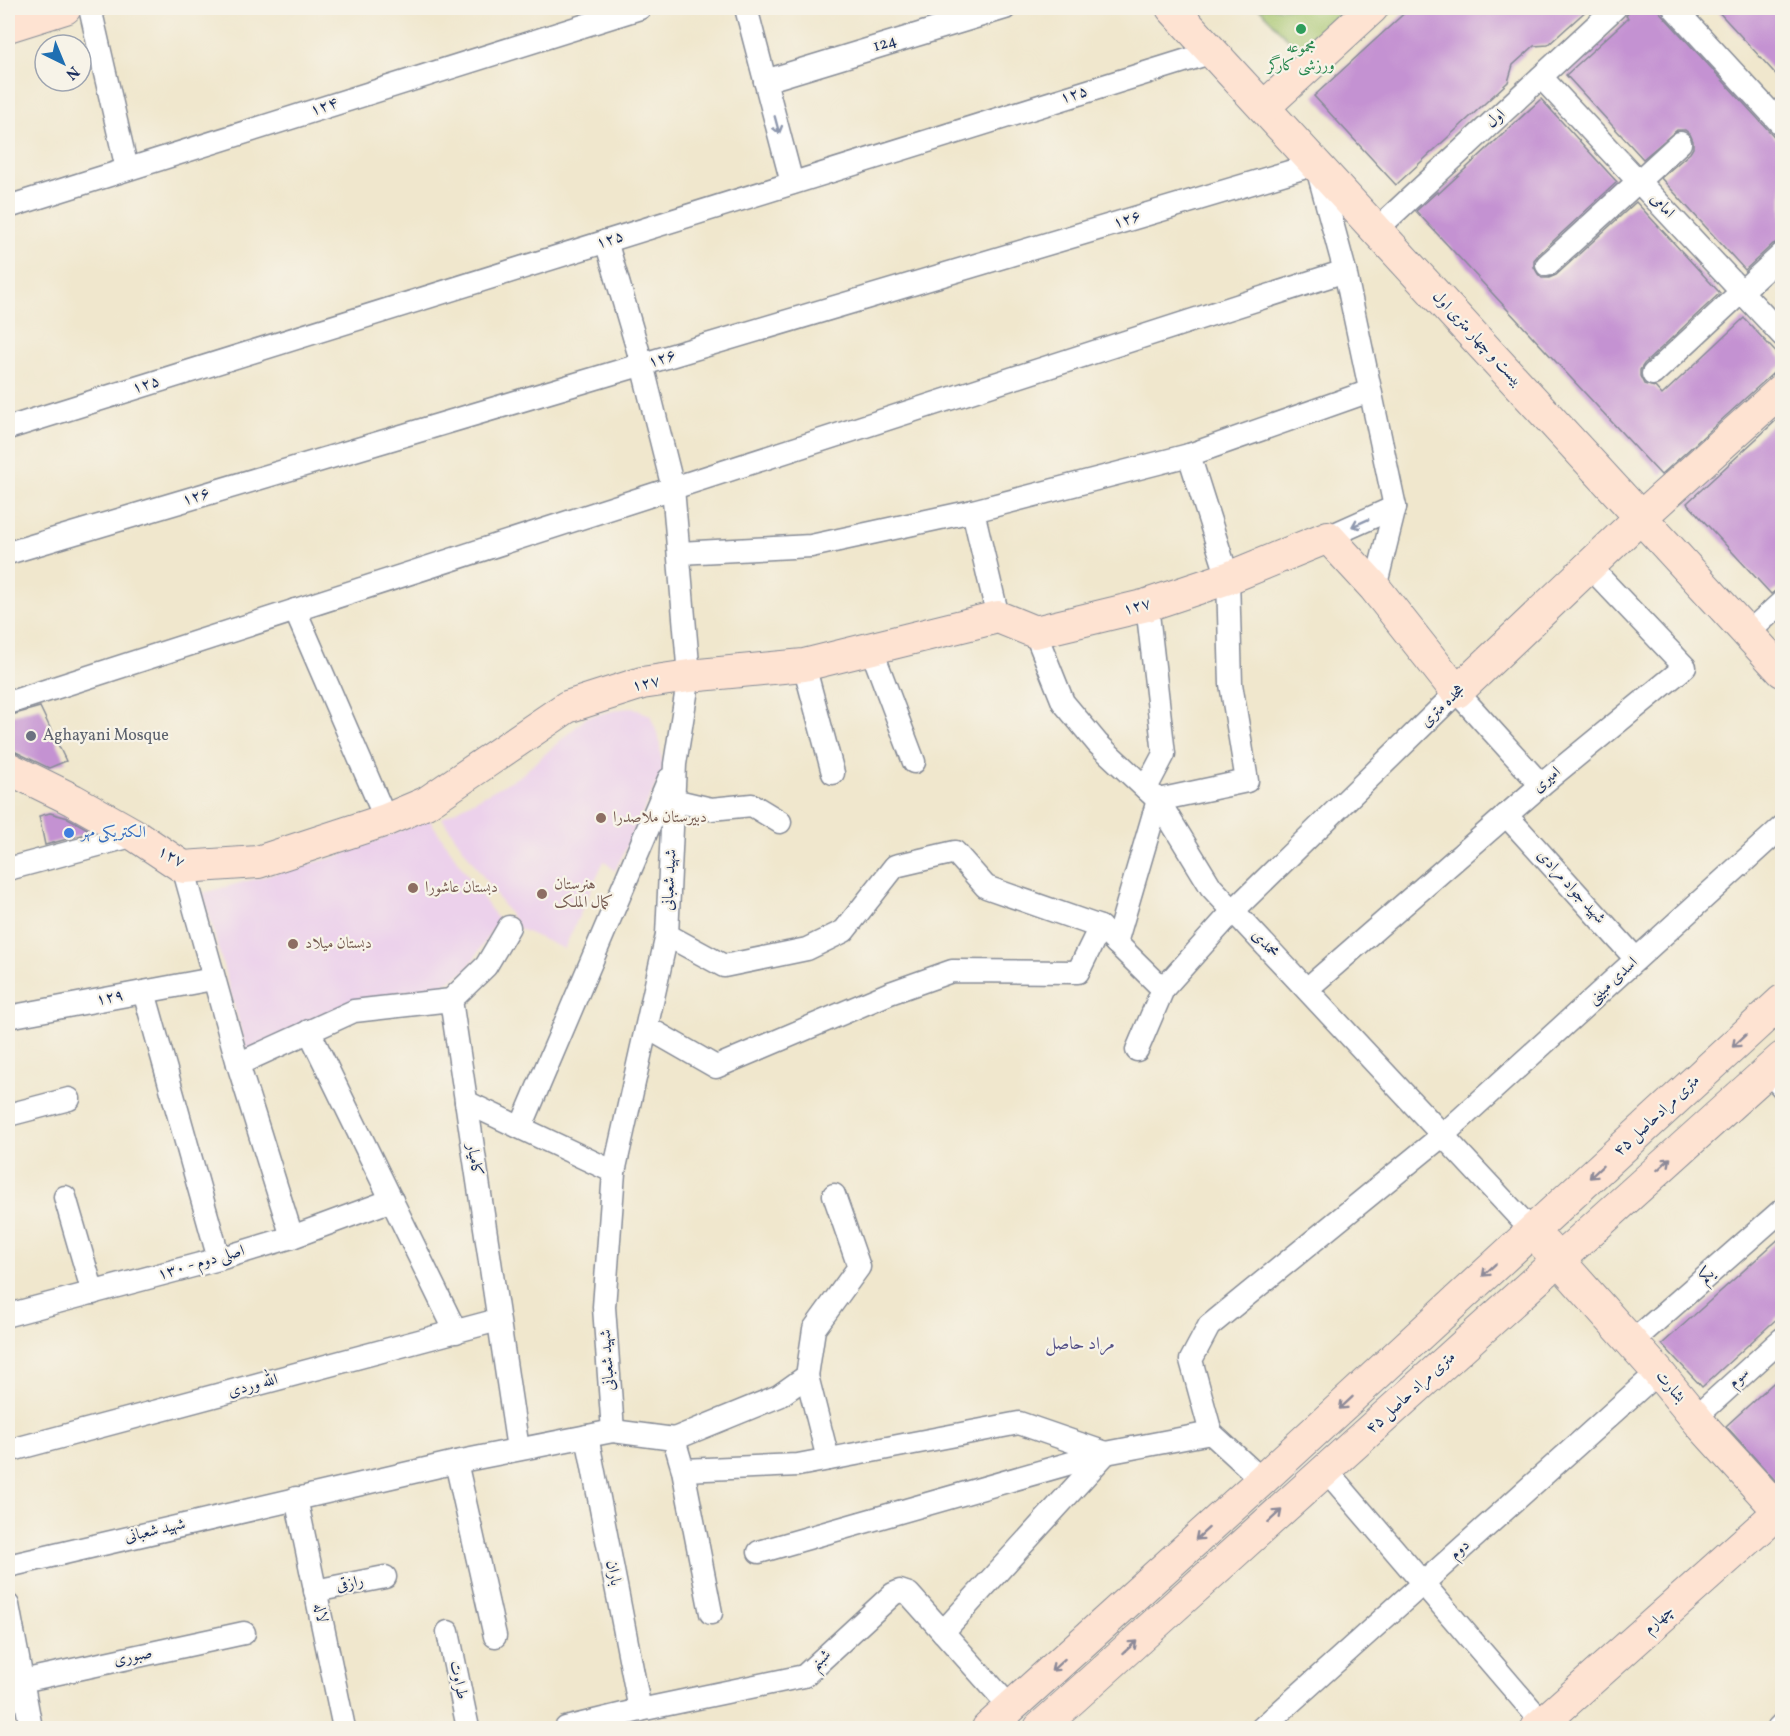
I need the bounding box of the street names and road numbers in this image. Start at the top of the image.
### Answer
street label: 124 [870,30,900,58]
street label: ۱۲۵ [1057,80,1091,110]
street label: ۱۲۴ [307,92,341,122]
street label: اول [1481,104,1511,134]
street label: امامی [1645,189,1679,223]
street label: ۱۲۶ [1110,205,1144,235]
street label: ۱۲۵ [593,225,627,255]
street label: بیست و چهار متری اول [1427,286,1527,392]
street label: ۱۲۶ [645,344,679,374]
street label: ۱۲۵ [129,370,163,400]
street label: ۱۲۶ [179,482,213,512]
street label: ۱۲۷ [1121,593,1153,621]
street label: ۱۲۷ [630,670,662,698]
street label: هجده متری [1416,679,1470,733]
street label: امیری [1528,762,1566,798]
street label: ۱۲۷ [153,841,189,873]
street label: شهید جواد مرادی [1532,845,1610,929]
street label: شهید شعبانی [657,849,683,911]
street label: محمدی [1246,925,1284,963]
street label: اسدی مبینی [1583,952,1643,1010]
street label: ۱۲۹ [94,985,126,1011]
street label: ۴۵ متری مرادحاصل [1609,1070,1705,1162]
street label: کامیار [460,1140,487,1178]
street label: اصلی دوم - ۱۳۰ [155,1240,248,1288]
street label: یکم [1694,1262,1722,1291]
street label: شهید شعبانی [595,1328,621,1392]
street label: ۴۵ متری مراد حاصل [1361,1347,1461,1439]
street label: سوم [1724,1363,1756,1395]
street label: الله وردی [225,1366,280,1403]
street label: بشارت [1650,1366,1690,1408]
street label: شهید شعبانی [122,1513,188,1549]
street label: دوم [1445,1535,1476,1567]
street label: باران [600,1558,626,1588]
street label: رازقی [334,1570,366,1598]
street label: چهارم [1639,1600,1680,1641]
street label: لاله [307,1601,333,1625]
street label: صبوری [112,1642,154,1672]
street label: شبنم [805,1644,839,1678]
street label: طراوت [443,1659,473,1701]

